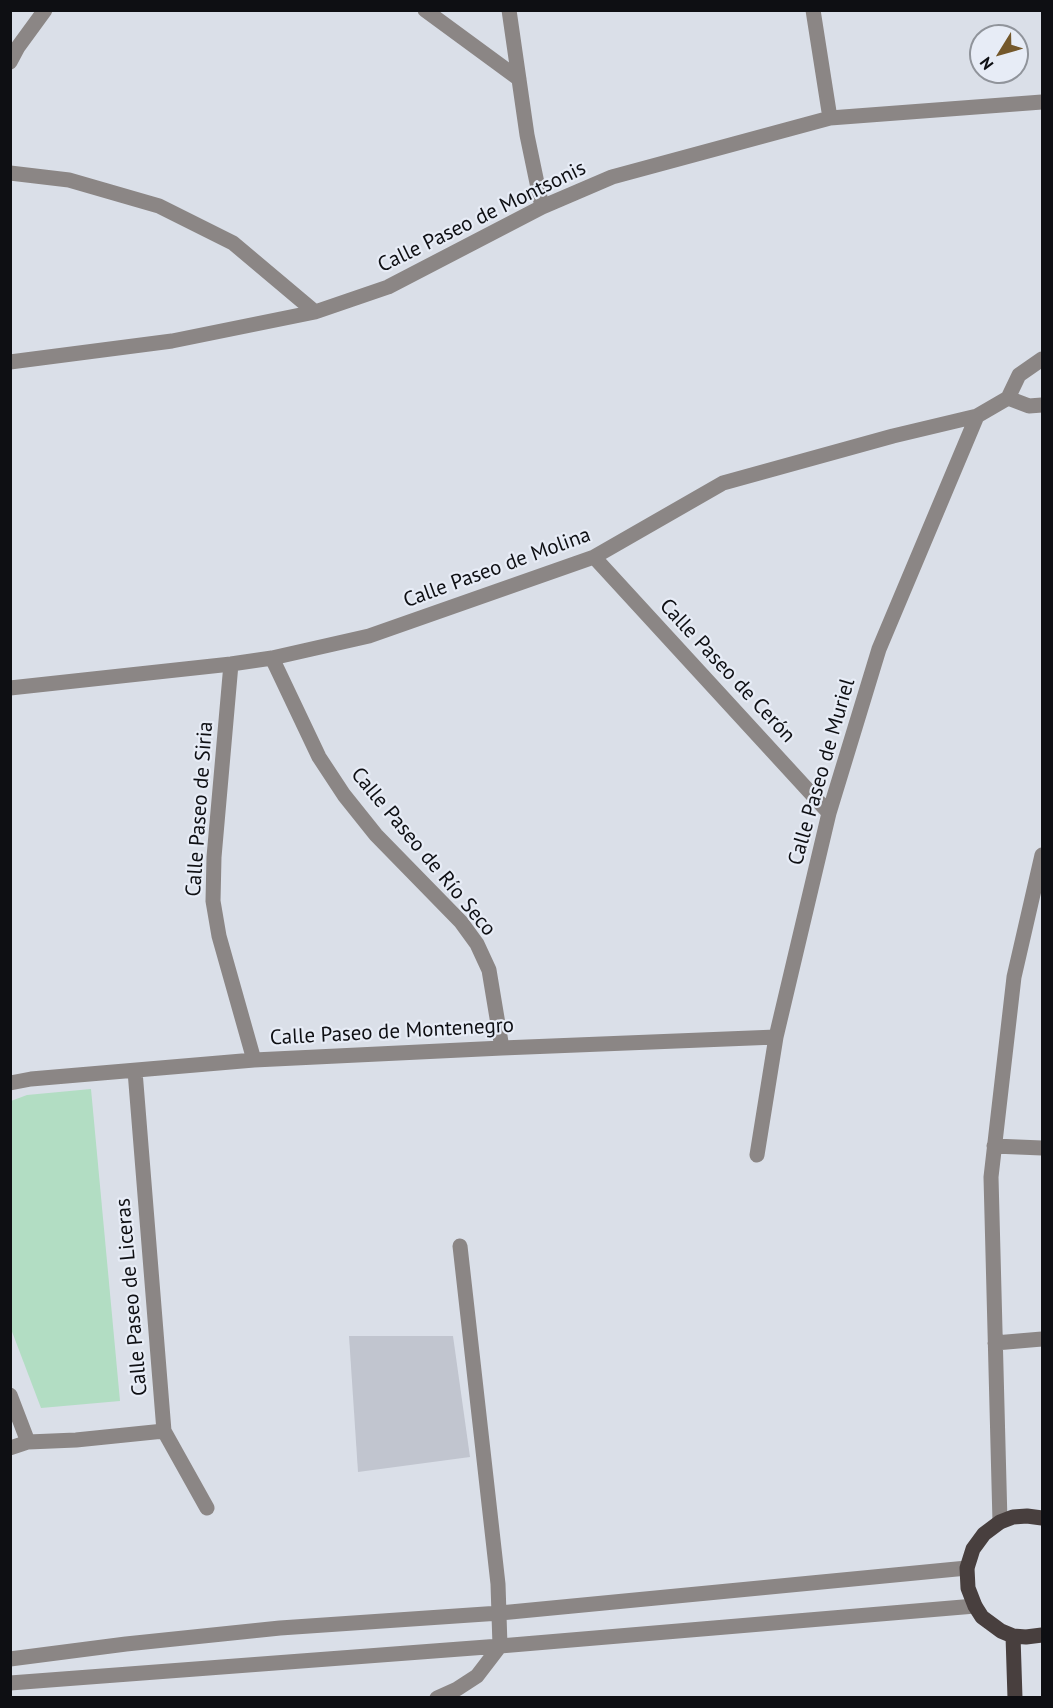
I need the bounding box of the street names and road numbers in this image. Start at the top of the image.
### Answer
street label: Calle Paseo de Montsonis [374,156,590,278]
street label: Calle Paseo de Molina [400,522,594,614]
street label: Calle Paseo de Cerón [654,594,800,748]
street label: Calle Paseo de Muriel [783,676,861,868]
street label: Calle Paseo de Siria [181,720,219,898]
street label: Calle Paseo de Río Seco [345,763,501,941]
street label: Calle Paseo de Montenegro [269,1013,515,1051]
street label: Calle Paseo de Liceras [111,1197,153,1397]

